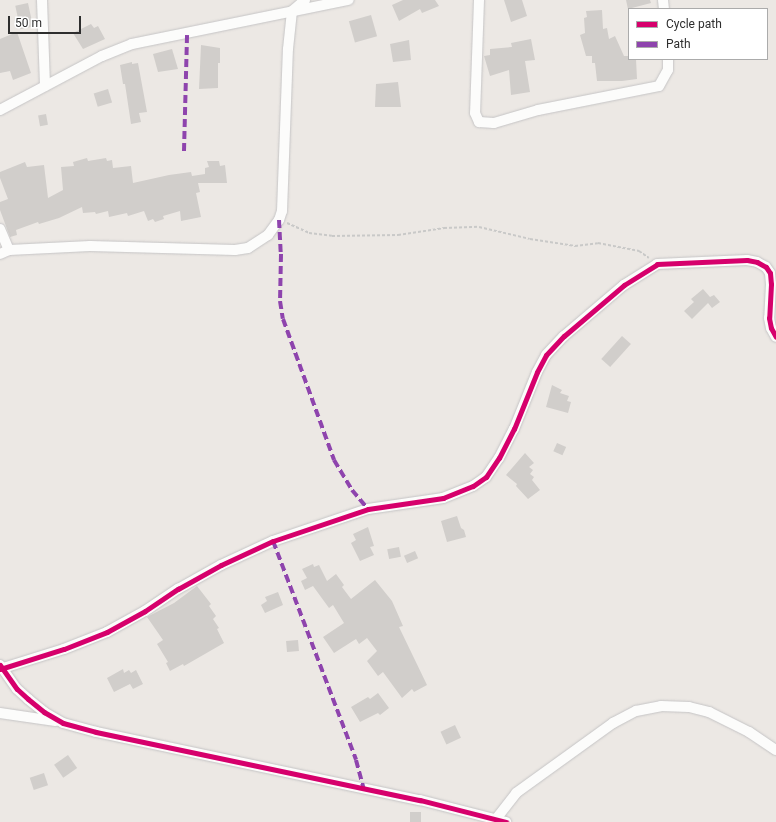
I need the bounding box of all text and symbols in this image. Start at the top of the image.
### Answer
scale bar [10,8,83,34]
legend [628,8,768,60]
text: 50 m [15,16,42,30]
text: Cycle path [666,17,722,31]
text: Path [666,37,691,51]

